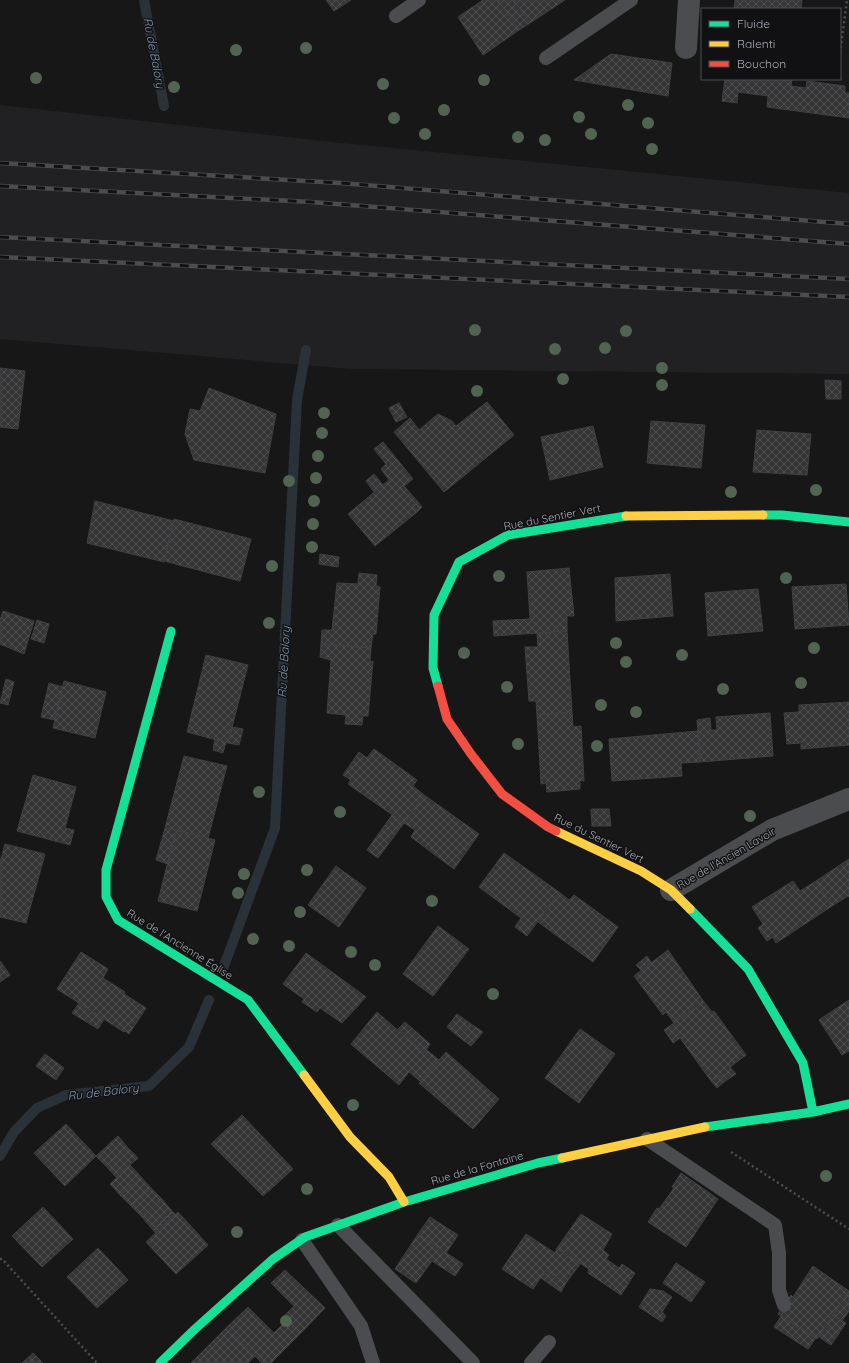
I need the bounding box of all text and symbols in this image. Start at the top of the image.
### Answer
legend [701,8,841,80]
water label: Ru de Balory [140,16,169,91]
text: Fluide [737,16,770,31]
text: Ralenti [737,36,775,51]
text: Bouchon [737,56,786,71]
street label: Rue du Sentier Vert [502,501,602,533]
water label: Ru de Balory [274,625,293,698]
street label: Rue du Sentier Vert [552,810,647,866]
street label: Rue de l'Ancien Lavoir [674,824,779,892]
street label: Rue de l'Ancienne Église [124,906,236,982]
water label: Ru de Balory [66,1080,141,1103]
street label: Rue de la Fontaine [429,1148,525,1188]

